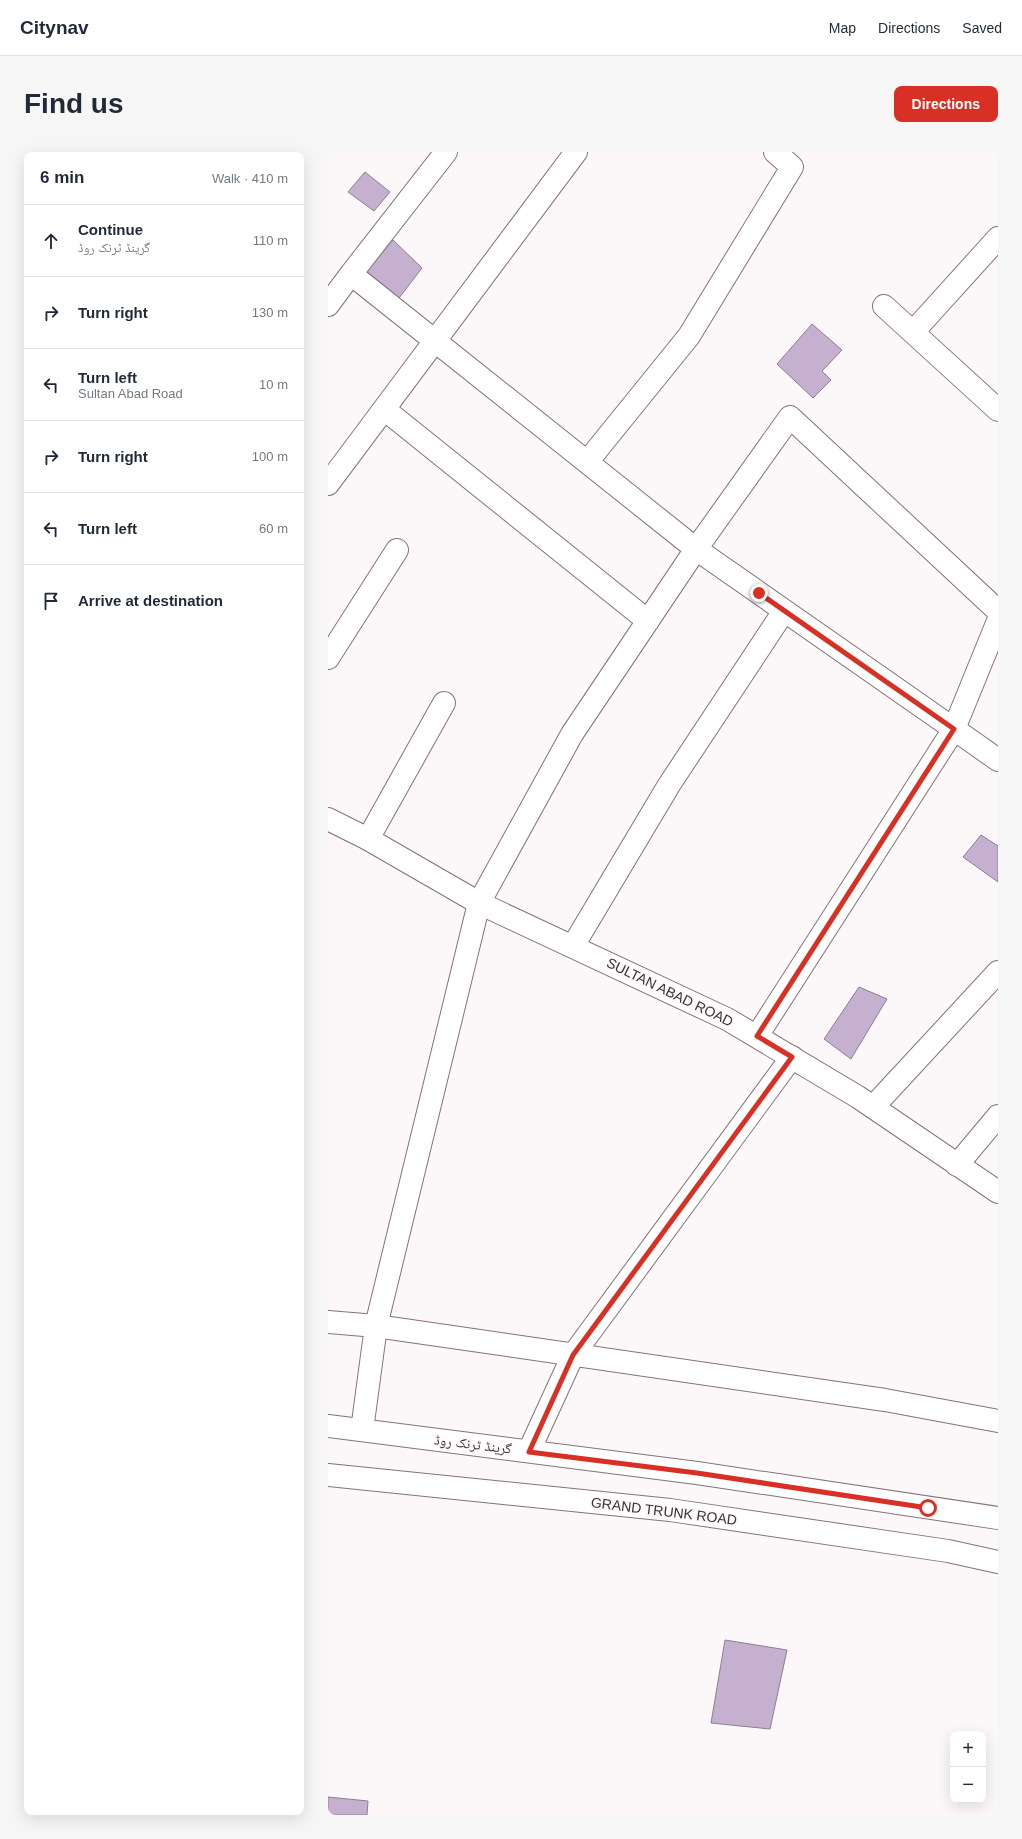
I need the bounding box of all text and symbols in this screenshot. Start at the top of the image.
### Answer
text: Citynav [20,17,89,38]
text: Map [829,20,856,36]
text: Directions [878,20,940,36]
text: Saved [962,20,1002,36]
button: Directions [894,86,998,122]
text: Find us [24,88,124,119]
text: 6 min [40,168,84,187]
text: Walk · 410 m [212,171,288,186]
text: Continue [78,221,143,238]
icon: ahead [40,230,62,252]
text: 110 m [253,233,288,248]
text: گرینڈ ٹرنک روڈ [78,240,150,255]
icon: right [40,302,62,324]
text: Turn right [78,304,148,321]
text: 130 m [252,305,288,320]
text: Turn left [78,369,137,386]
icon: left [40,374,62,396]
text: 10 m [259,377,288,392]
text: Sultan Abad Road [78,386,183,401]
icon: right [40,446,62,468]
text: Turn right [78,448,148,465]
text: 100 m [252,449,288,464]
icon: left [40,518,62,540]
text: Turn left [78,520,137,537]
text: 60 m [259,521,288,536]
route end [750,584,768,602]
icon: arrive [40,590,62,612]
text: Arrive at destination [78,592,223,609]
street label: SULTAN ABAD ROAD [604,954,736,1030]
street label: گرینڈ ٹرنک روڈ [433,1431,513,1458]
street label: GRAND TRUNK ROAD [590,1494,738,1528]
route start [919,1499,937,1517]
map controls [950,1731,986,1803]
button: + [950,1731,986,1767]
button: − [950,1767,986,1803]

